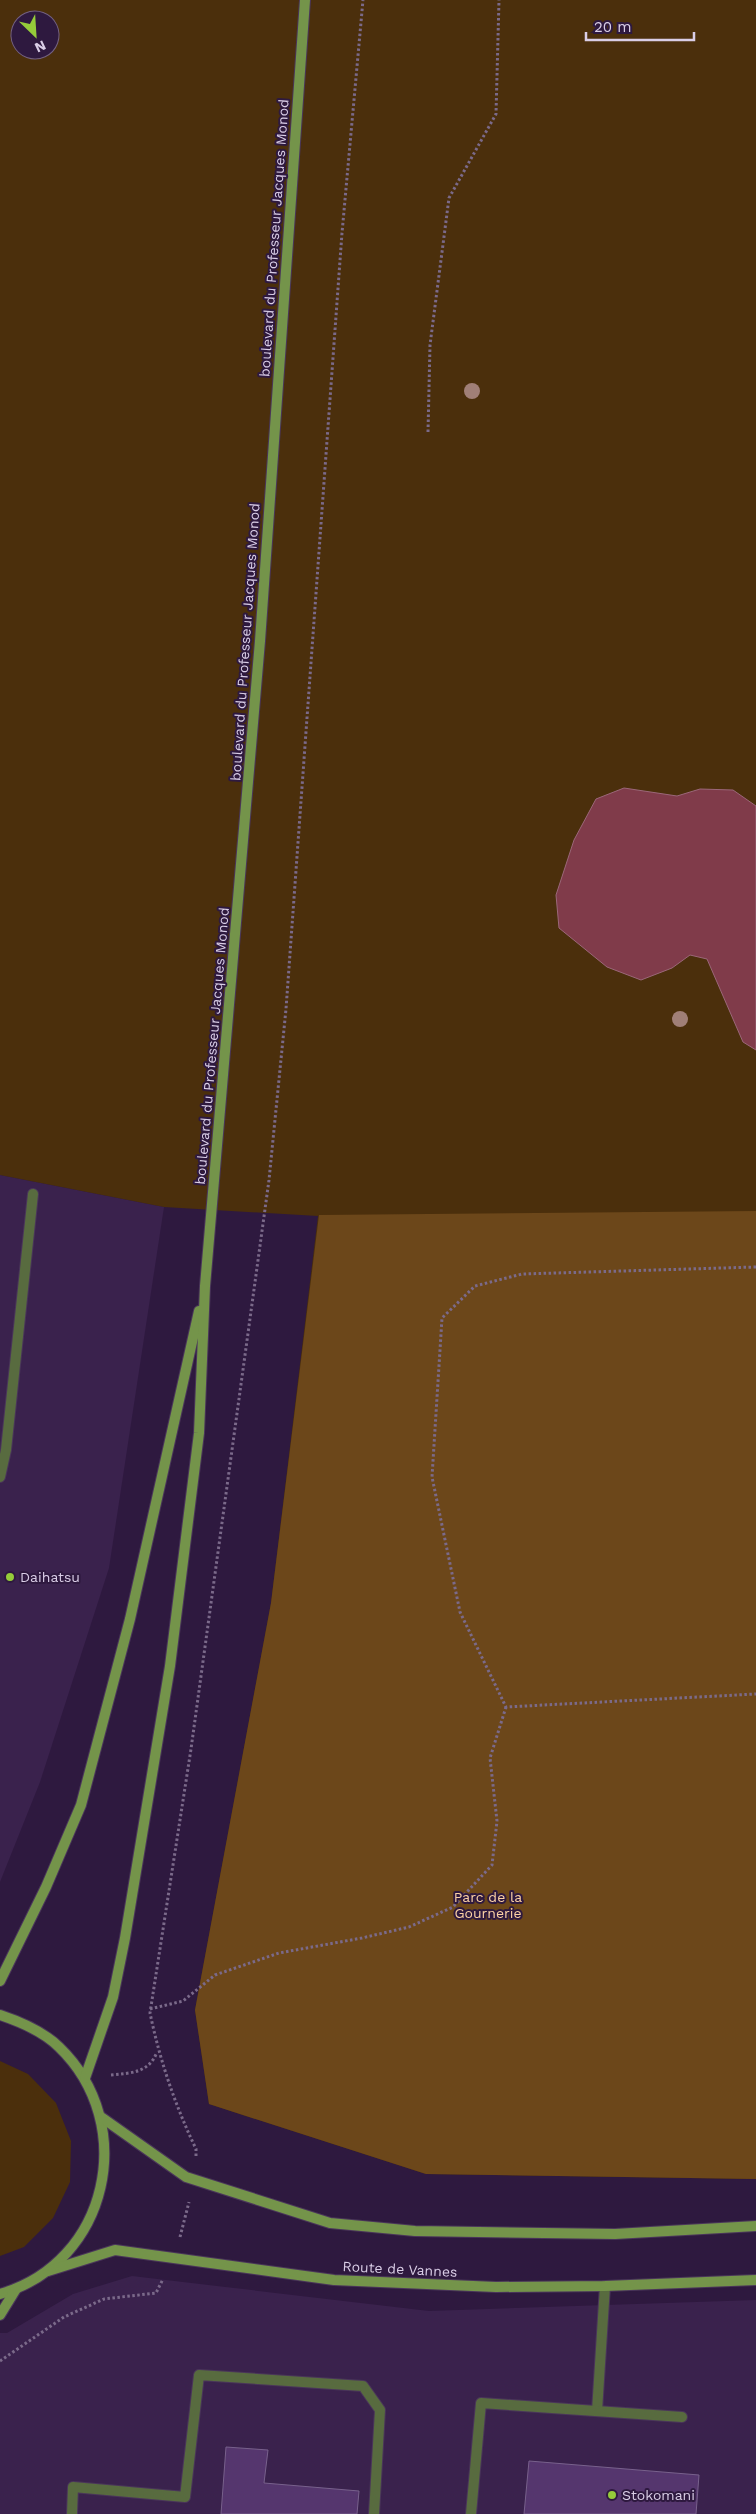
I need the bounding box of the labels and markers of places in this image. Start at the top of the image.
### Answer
place label: Daihatsu [20,1569,80,1585]
marker: Daihatsu [4,1571,16,1583]
place label: Stokomani [622,2487,695,2503]
marker: Stokomani [606,2489,618,2501]

